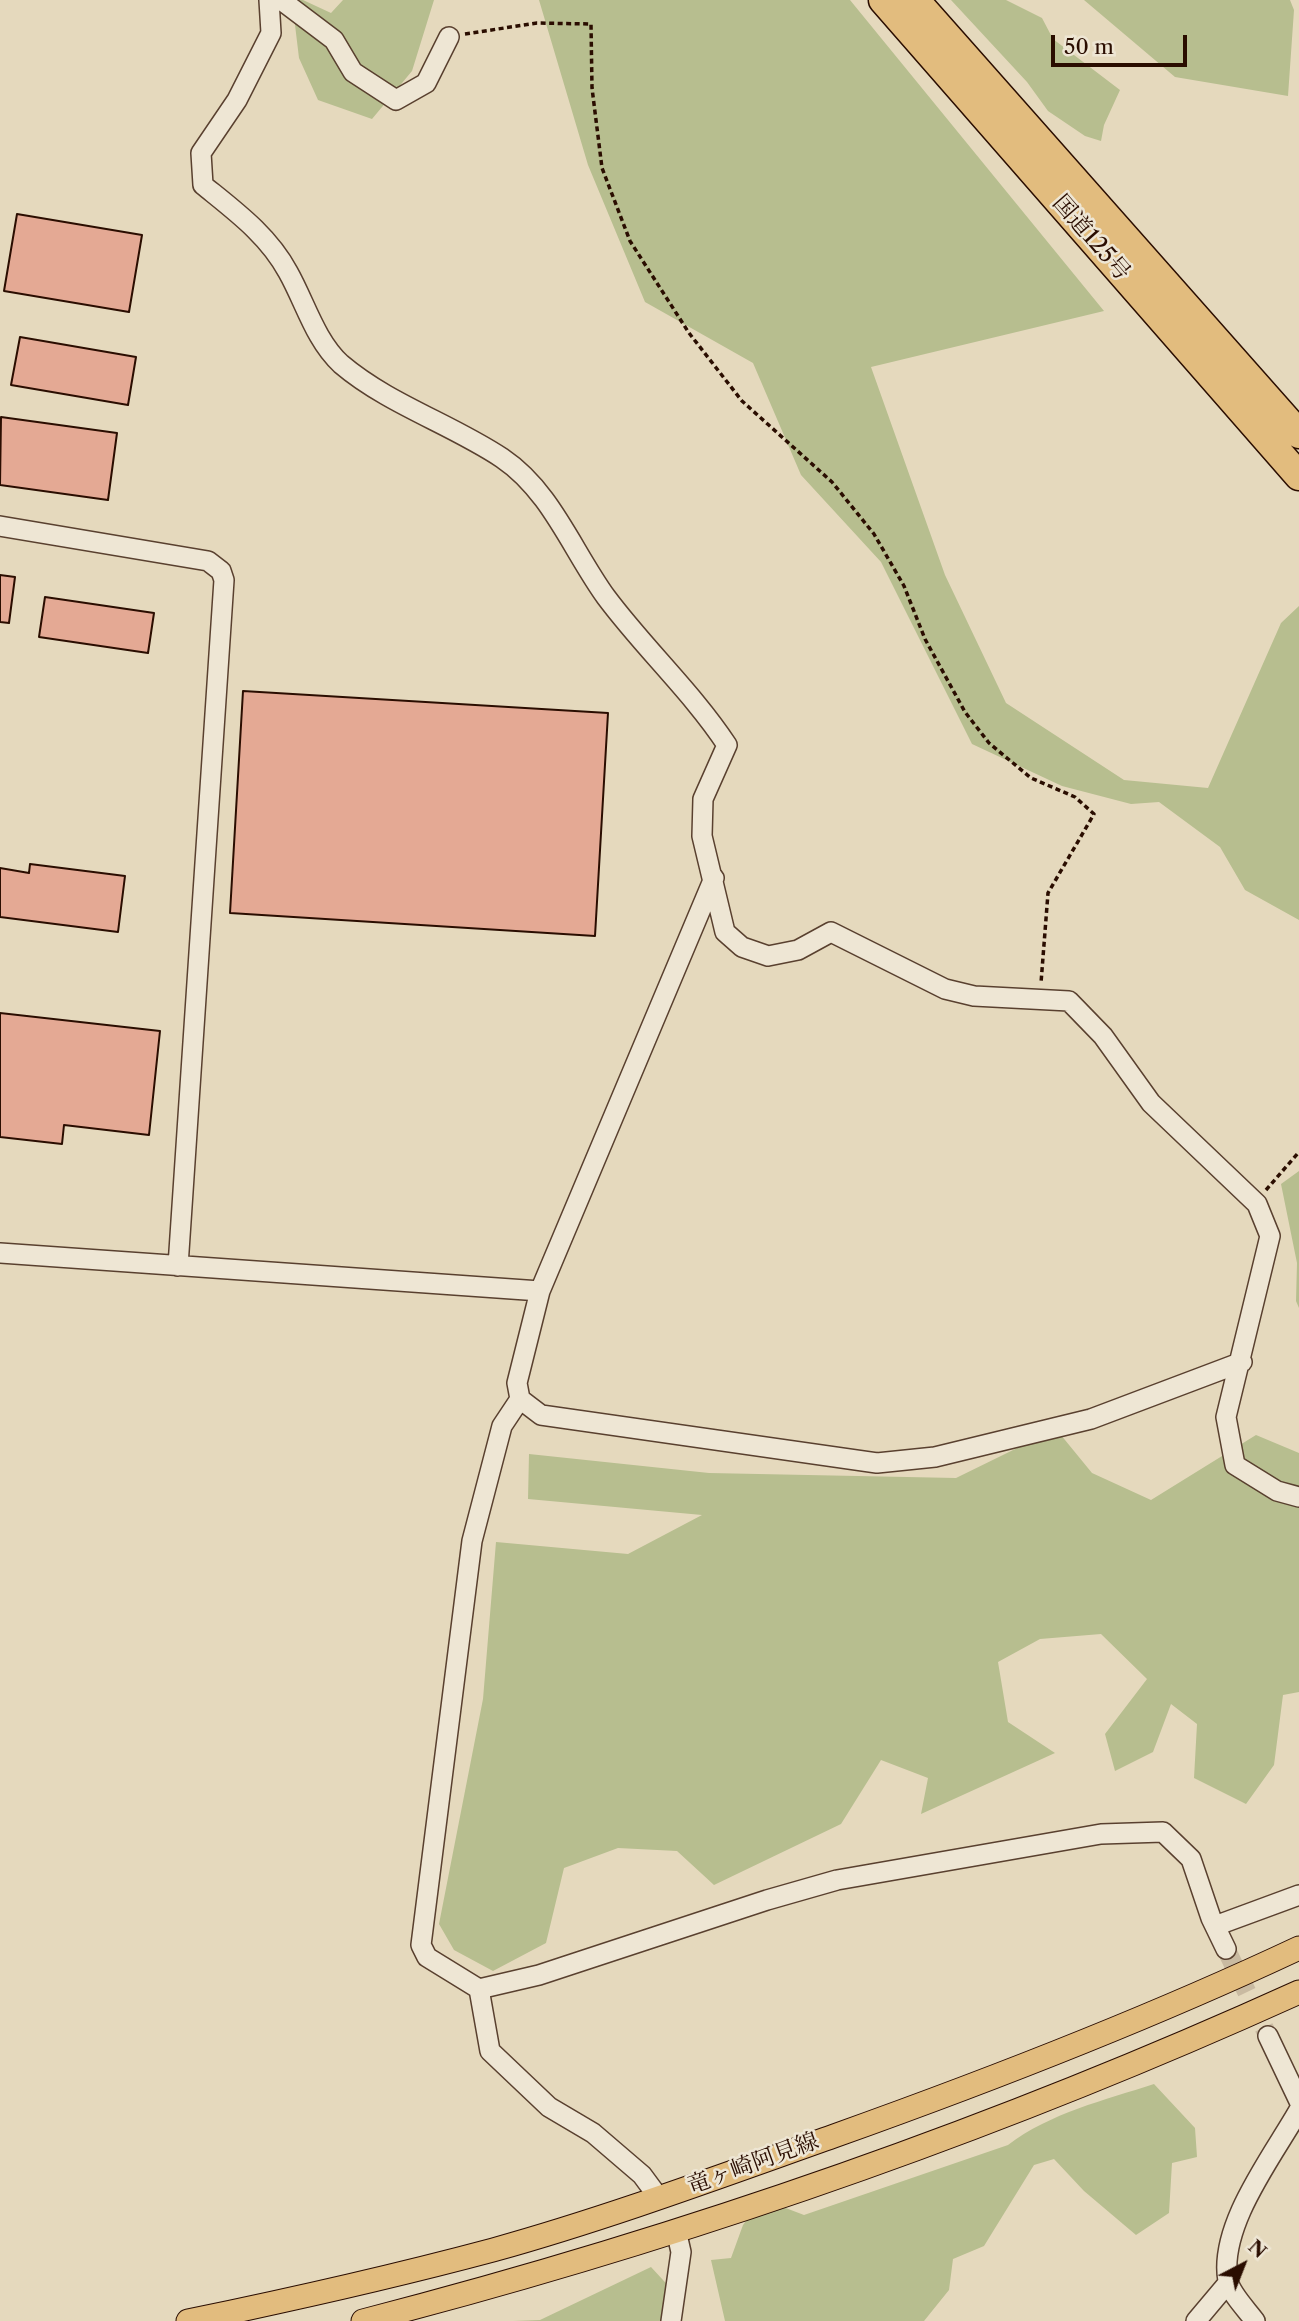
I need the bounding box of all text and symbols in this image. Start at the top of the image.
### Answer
scale bar [1054,21,1190,65]
text: 50 m [1064,34,1114,59]
street label: 国道125号 [1046,190,1136,286]
street label: 竜ヶ崎阿見線 [683,2127,823,2201]
north arrow [1208,2230,1278,2300]
text: N [1244,2235,1271,2263]

